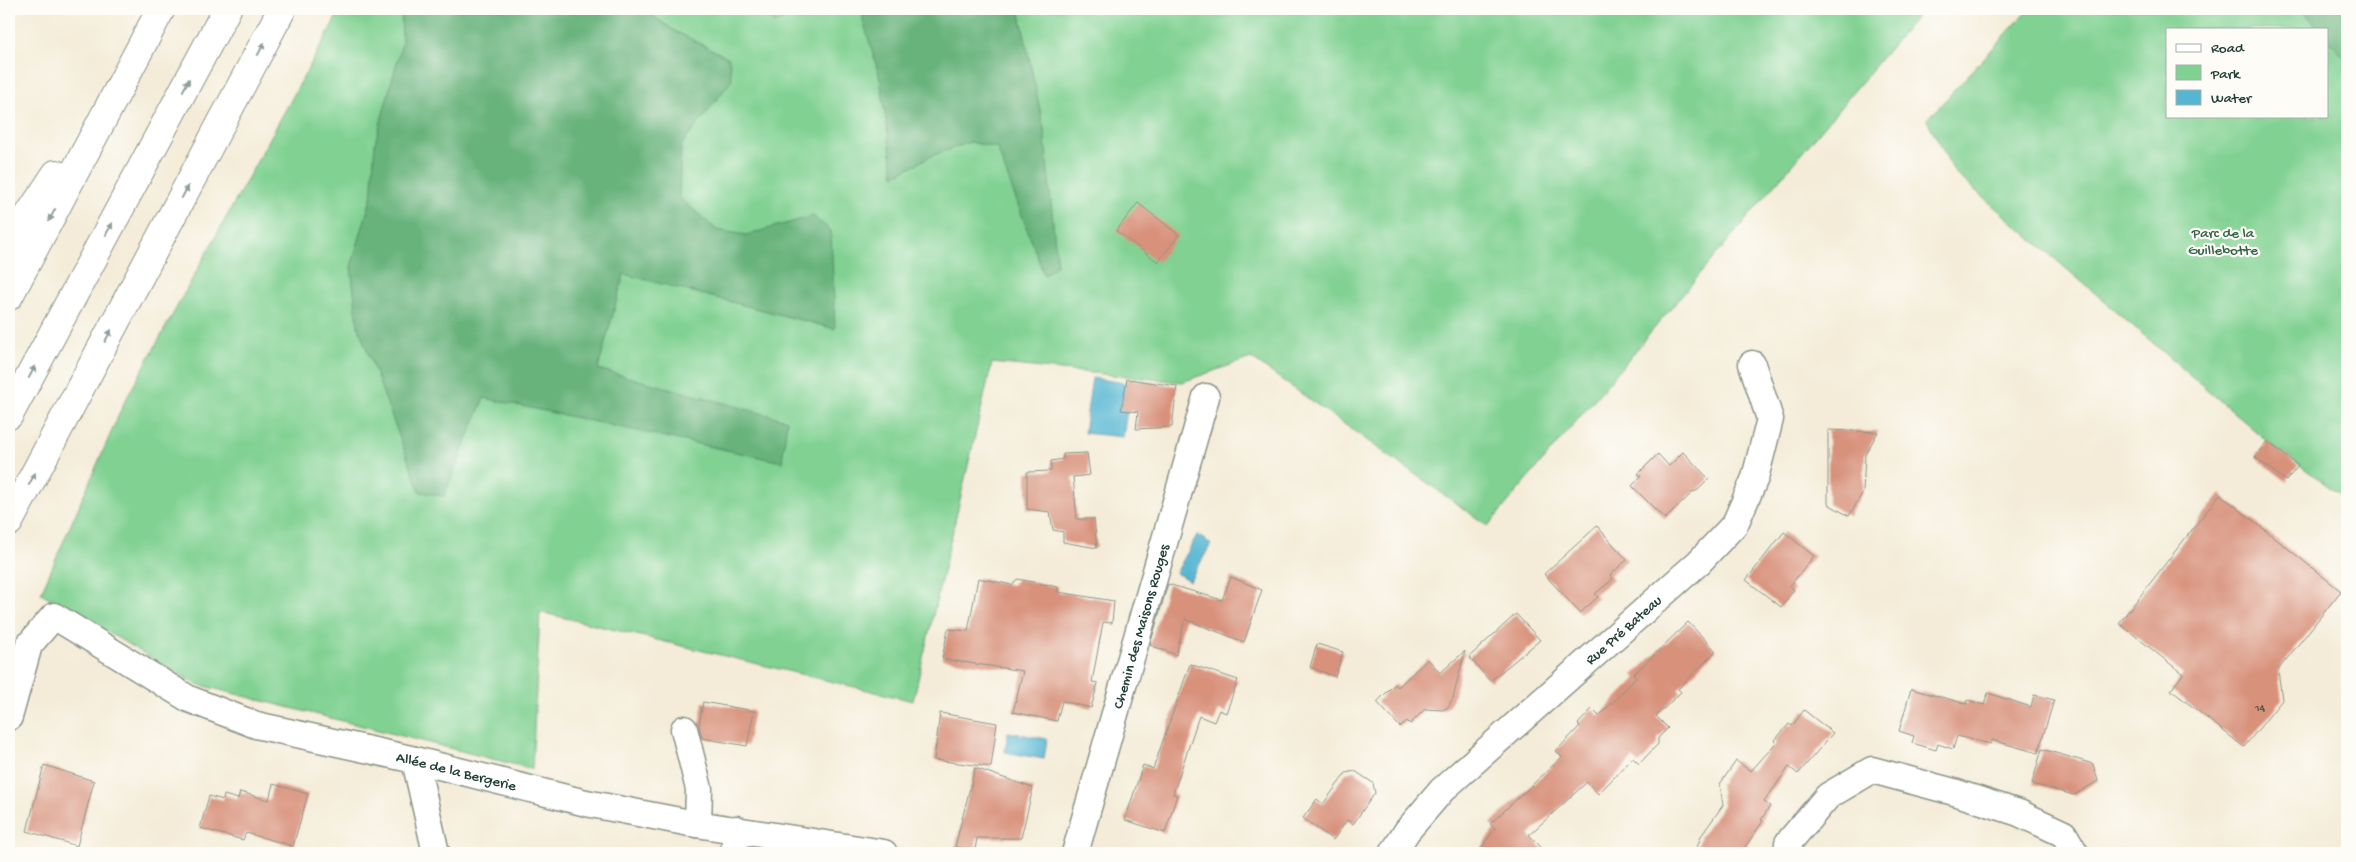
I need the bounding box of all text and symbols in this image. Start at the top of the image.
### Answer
legend [2166,28,2328,118]
text: Road [2211,40,2245,58]
one-way arrow [257,41,265,56]
text: Park [2210,66,2241,84]
one-way arrow [182,78,190,93]
text: Water [2211,90,2253,108]
one-way arrow [181,185,189,199]
one-way arrow [47,208,56,222]
one-way arrow [105,221,113,236]
park label: Parc de la Guillebotte [2188,225,2258,260]
one-way arrow [104,328,112,343]
one-way arrow [28,364,36,379]
one-way arrow [28,472,36,486]
street label: Chemin des Maisons Rouges [1110,542,1174,711]
street label: Rue Pré Bateau [1582,592,1666,670]
house number: 14 [2254,702,2266,716]
street label: Allée de la Bergerie [394,749,518,796]

